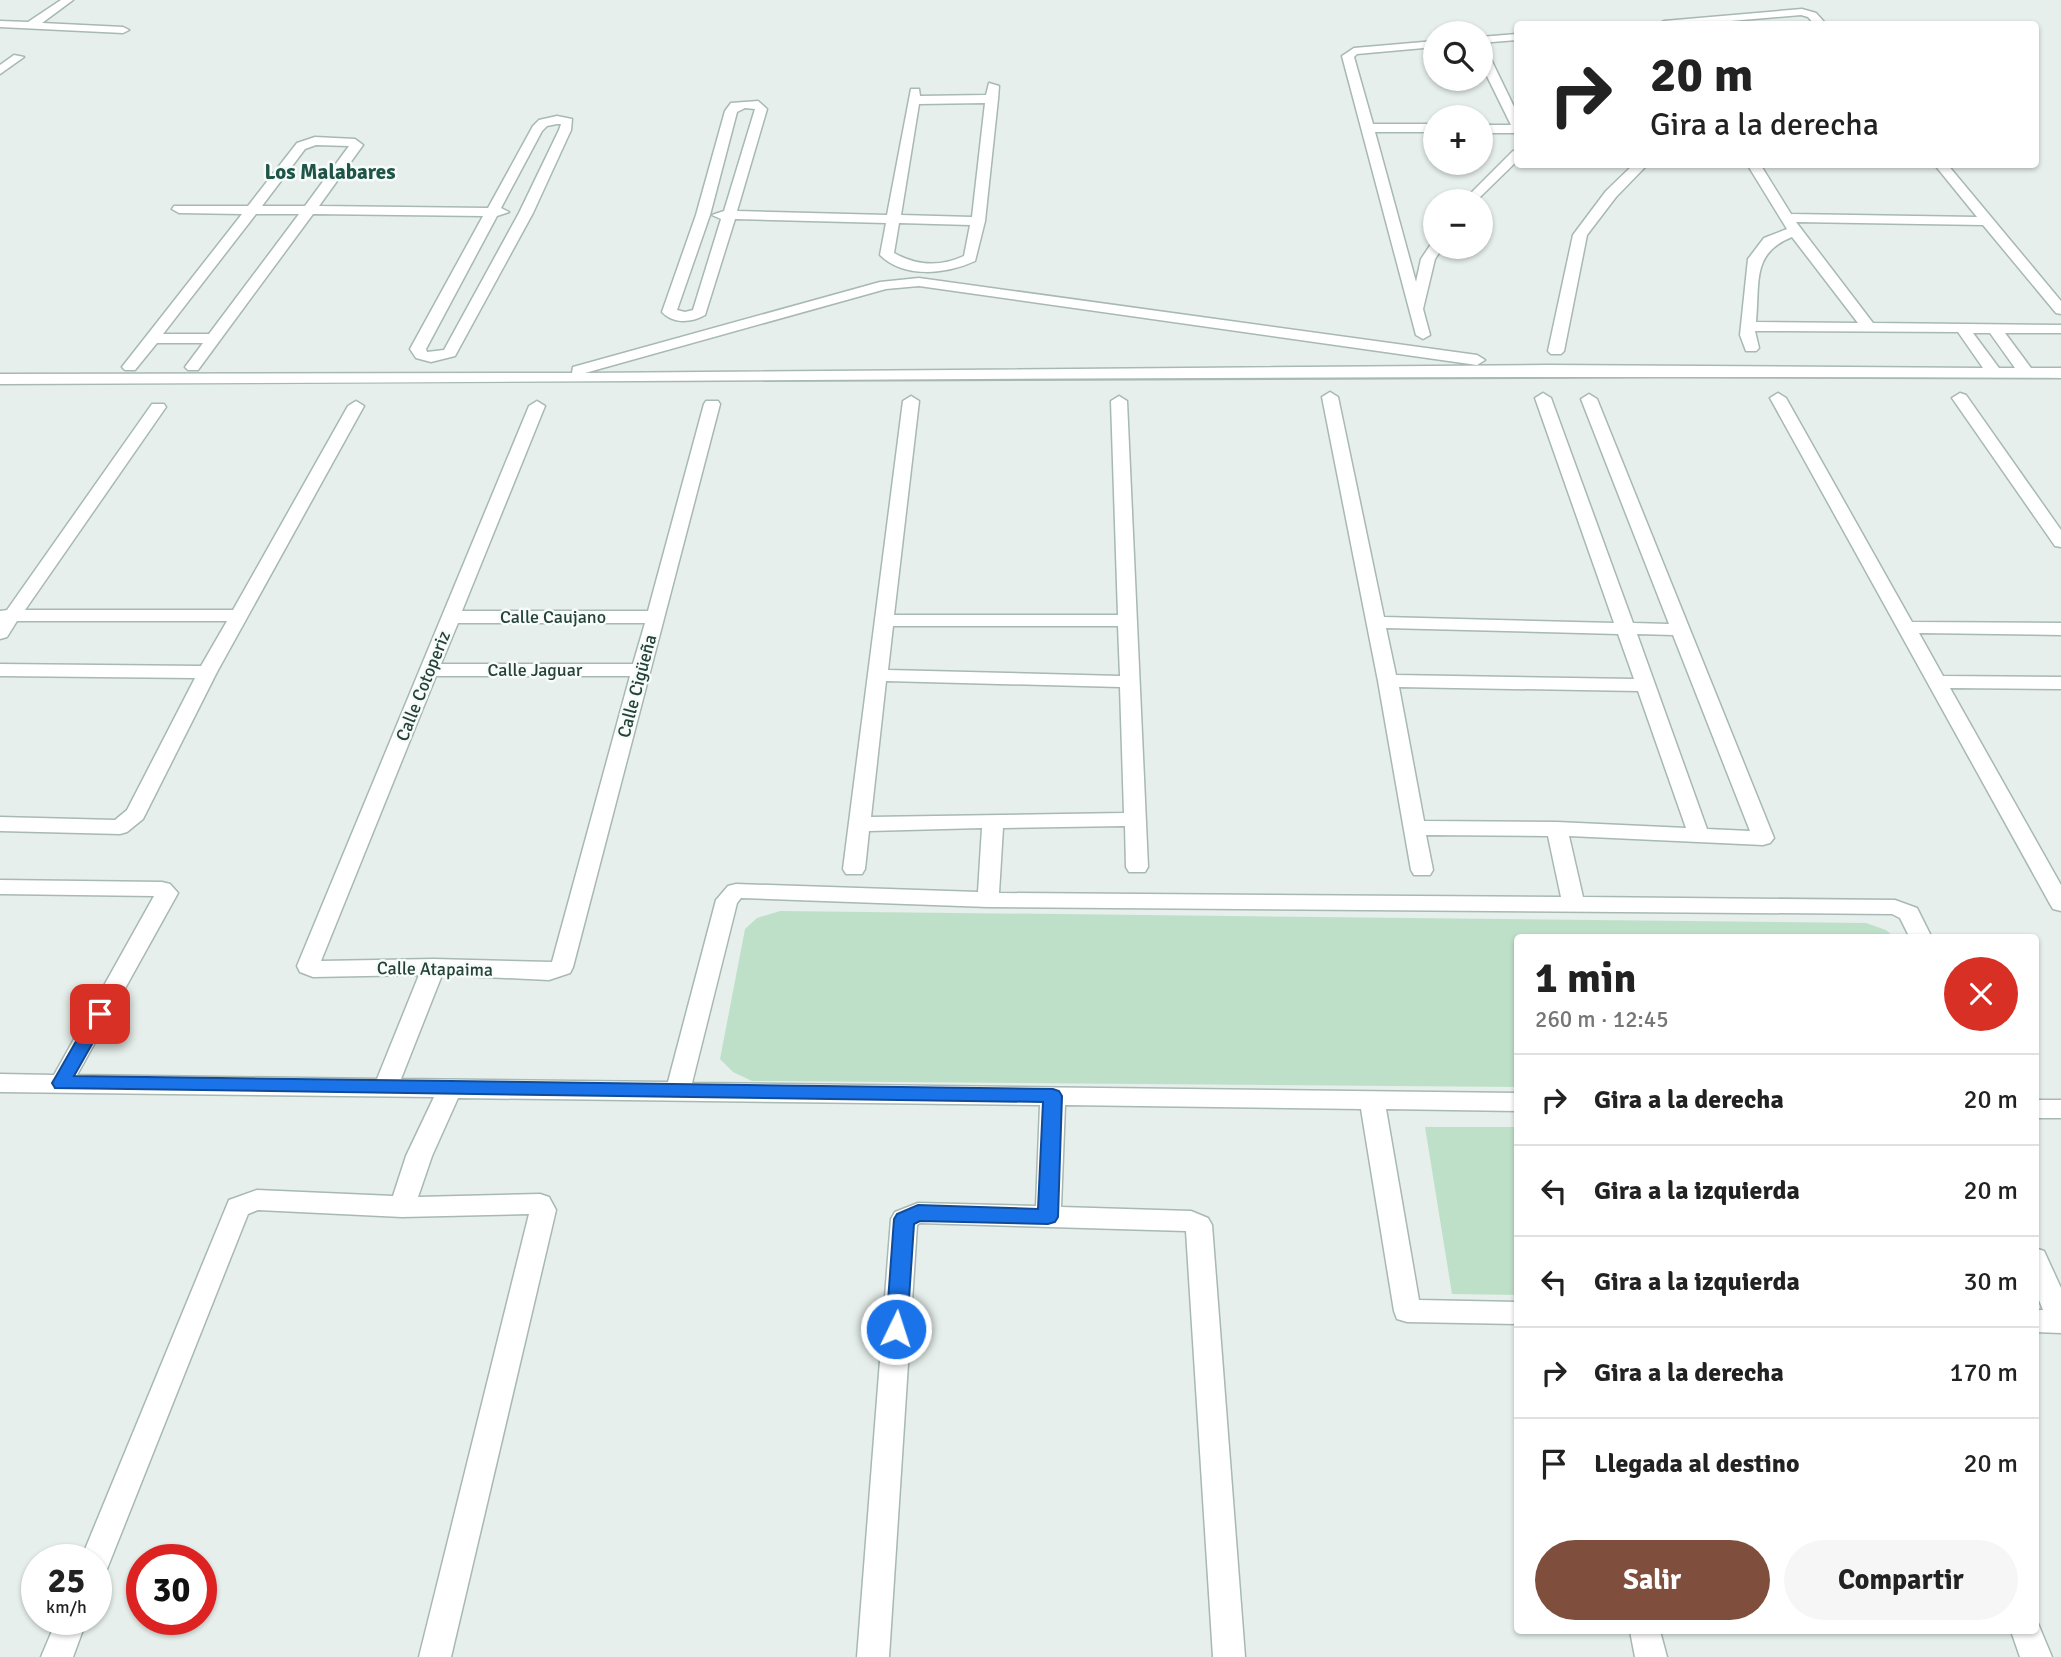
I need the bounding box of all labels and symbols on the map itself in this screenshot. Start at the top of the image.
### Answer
district label: Los Malabares [264,159,396,185]
street label: Calle Caujano [500,606,606,628]
street label: Calle Cotoperiz [391,628,455,744]
street label: Calle Cigüeña [613,632,661,740]
street label: Calle Jaguar [488,659,583,681]
street label: Calle Atapaima [377,957,493,981]
pin [70,984,130,1044]
position arrow [859,1292,933,1366]
speed limit sign: 30 [126,1544,217,1635]

